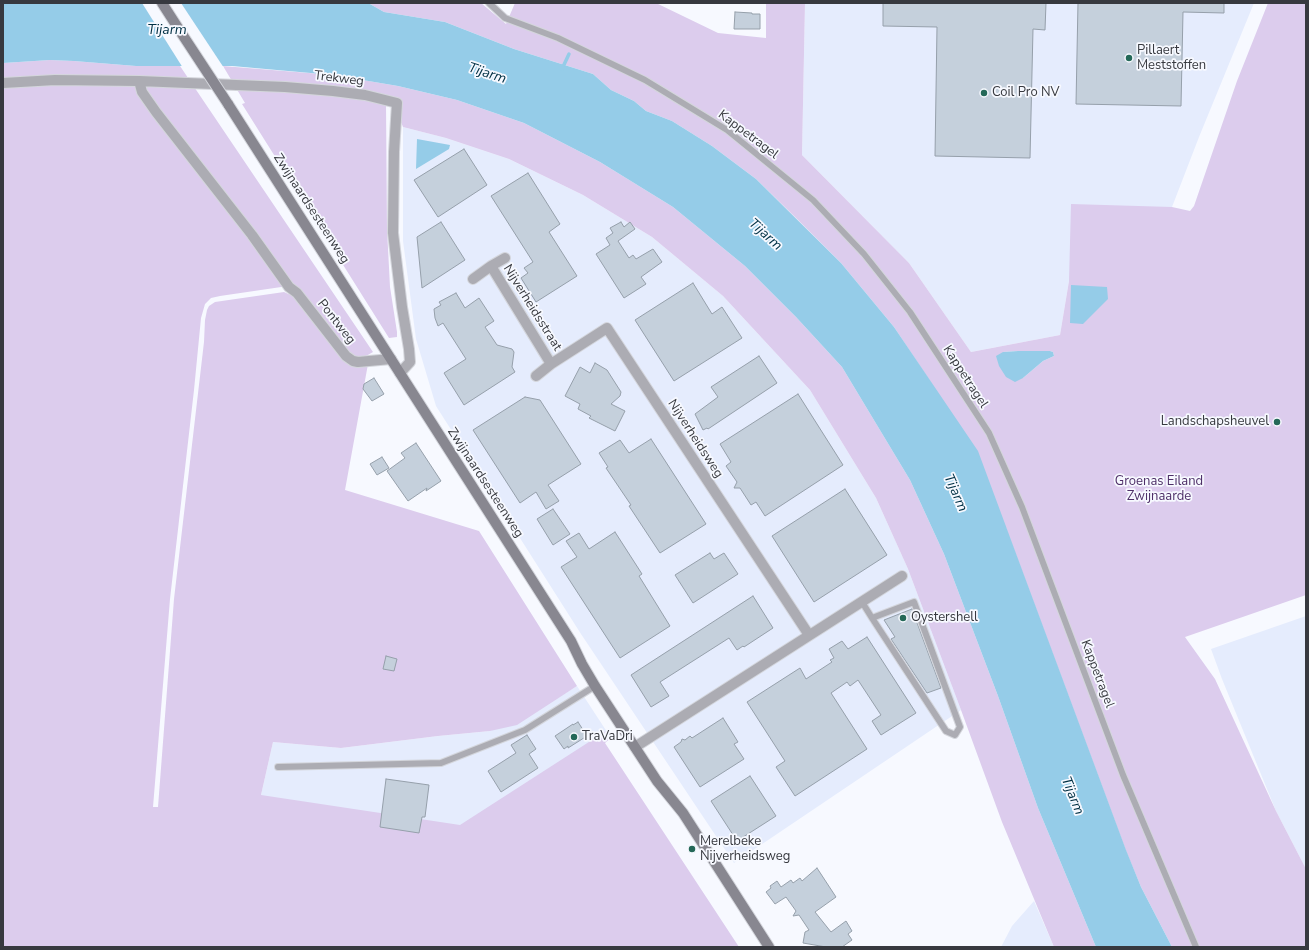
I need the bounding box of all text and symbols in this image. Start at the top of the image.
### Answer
water label: Tijarm [147,23,187,39]
place label: Pillaert Meststoffen [1137,43,1206,74]
marker: Pillaert Meststoffen [1124,53,1134,63]
water label: Tijarm [466,60,508,88]
street label: Trekweg [313,68,365,90]
place label: Coil Pro NV [992,85,1060,101]
marker: Coil Pro NV [979,88,989,98]
street label: Kappetragel [715,107,781,163]
street label: Zwijnaardsesteenweg [270,151,352,267]
water label: Tijarm [745,216,785,254]
street label: Nijverheidsstraat [499,262,565,354]
street label: Pontweg [314,296,358,348]
street label: Kappetragel [939,343,991,411]
street label: Nijverheidsweg [664,397,726,481]
place label: Landschapsheuvel [1161,414,1269,430]
marker: Landschapsheuvel [1272,417,1282,427]
street label: Zwijnaardsesteenweg [444,425,526,541]
water label: Tijarm [939,472,971,514]
park label: Groenas Eiland Zwijnaarde [1115,474,1203,505]
place label: Oystershell [911,610,978,626]
marker: Oystershell [898,613,908,623]
street label: Kappetragel [1077,638,1117,710]
place label: TraVaDri [582,729,633,745]
marker: TraVaDri [569,732,579,742]
water label: Tijarm [1057,775,1087,817]
place label: Merelbeke Nijverheidsweg [700,834,790,865]
marker: Merelbeke Nijverheidsweg [687,844,697,854]

